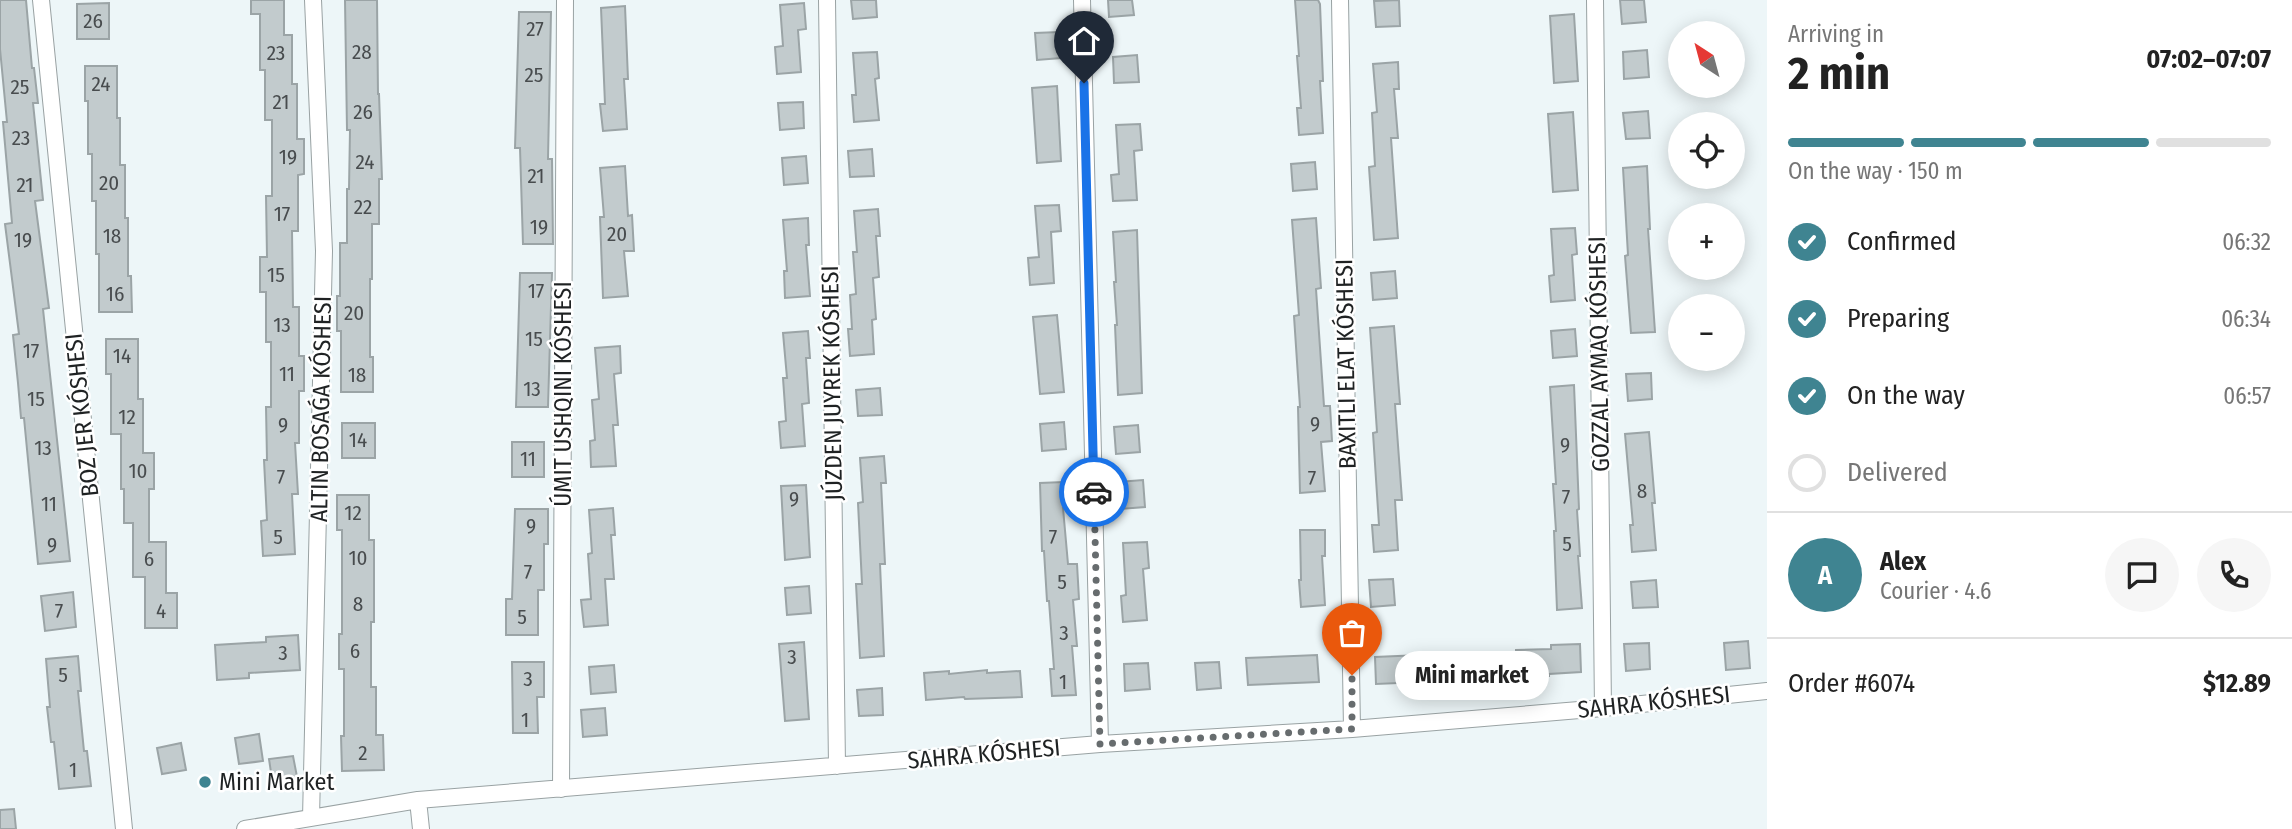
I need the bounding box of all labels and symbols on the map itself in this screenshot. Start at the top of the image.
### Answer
house number: 26 [83,8,103,34]
pin [1054,11,1114,83]
house number: 27 [526,16,544,42]
north arrow [1668,21,1745,98]
house number: 28 [352,39,372,65]
house number: 23 [267,40,285,66]
house number: 25 [525,62,543,88]
house number: 24 [91,71,111,97]
house number: 25 [11,74,29,100]
house number: 21 [273,89,290,115]
house number: 26 [353,99,373,125]
house number: 23 [12,125,30,151]
house number: 19 [279,144,297,170]
house number: 24 [355,149,375,175]
house number: 21 [528,163,545,189]
house number: 20 [99,170,119,196]
house number: 21 [17,172,34,198]
house number: 22 [354,194,372,220]
house number: 17 [274,201,290,227]
house number: 19 [530,214,548,240]
house number: 20 [607,221,627,247]
house number: 18 [103,223,121,249]
house number: 19 [14,227,32,253]
street label: GOZZAL AYMAQ KÓSHESI [1583,236,1615,472]
street label: BAXITLI ELAT KÓSHESI [1330,259,1362,469]
house number: 15 [267,262,285,288]
street label: JÚZDEN JUYREK KÓSHESI [815,265,848,501]
house number: 17 [528,278,544,304]
house number: 16 [106,281,124,307]
street label: ÚMIT USHQINI KÓSHESI [548,281,577,507]
street label: ALTIN BOSAǴA KÓSHESI [305,296,337,522]
house number: 20 [344,300,364,326]
house number: 13 [273,312,291,338]
house number: 15 [525,326,543,352]
street label: BOZ JER KÓSHESI [59,332,105,498]
house number: 17 [23,338,39,364]
house number: 14 [113,343,131,369]
house number: 11 [279,361,295,387]
house number: 18 [348,362,366,388]
house number: 13 [523,376,541,402]
house number: 15 [27,386,45,412]
house number: 12 [118,404,136,430]
house number: 9 [1310,411,1320,437]
house number: 9 [278,412,288,438]
house number: 14 [349,427,367,453]
house number: 9 [1560,432,1570,458]
house number: 13 [34,435,52,461]
house number: 11 [520,446,536,472]
courier [1059,457,1129,527]
house number: 10 [128,458,148,484]
house number: 7 [277,464,285,490]
house number: 7 [1308,465,1316,491]
house number: 8 [1637,478,1647,504]
house number: 7 [1562,484,1570,510]
house number: 9 [789,486,799,512]
house number: 11 [41,491,57,517]
house number: 12 [344,500,362,526]
house number: 9 [526,513,536,539]
house number: 5 [273,524,283,550]
house number: 7 [1049,524,1057,550]
house number: 5 [1562,531,1572,557]
house number: 9 [47,532,57,558]
house number: 10 [348,545,368,571]
house number: 6 [144,546,154,572]
house number: 7 [524,559,532,585]
house number: 5 [1057,569,1067,595]
house number: 8 [353,591,363,617]
house number: 7 [55,598,63,624]
house number: 4 [156,598,166,624]
pin [1322,603,1382,675]
house number: 5 [517,604,527,630]
house number: 3 [1059,620,1069,646]
house number: 6 [350,638,360,664]
house number: 3 [278,640,288,666]
house number: 3 [787,644,797,670]
callout: Mini market [1394,650,1548,700]
house number: 5 [58,662,68,688]
house number: 3 [523,666,533,692]
house number: 1 [1059,669,1067,695]
street label: SAHRA KÓSHESI [1576,680,1732,724]
house number: 1 [521,707,529,733]
street label: SAHRA KÓSHESI [906,733,1062,775]
house number: 2 [358,740,368,766]
house number: 1 [69,757,77,783]
place label: Mini Market [219,768,334,796]
marker: Mini Market [197,774,213,790]

